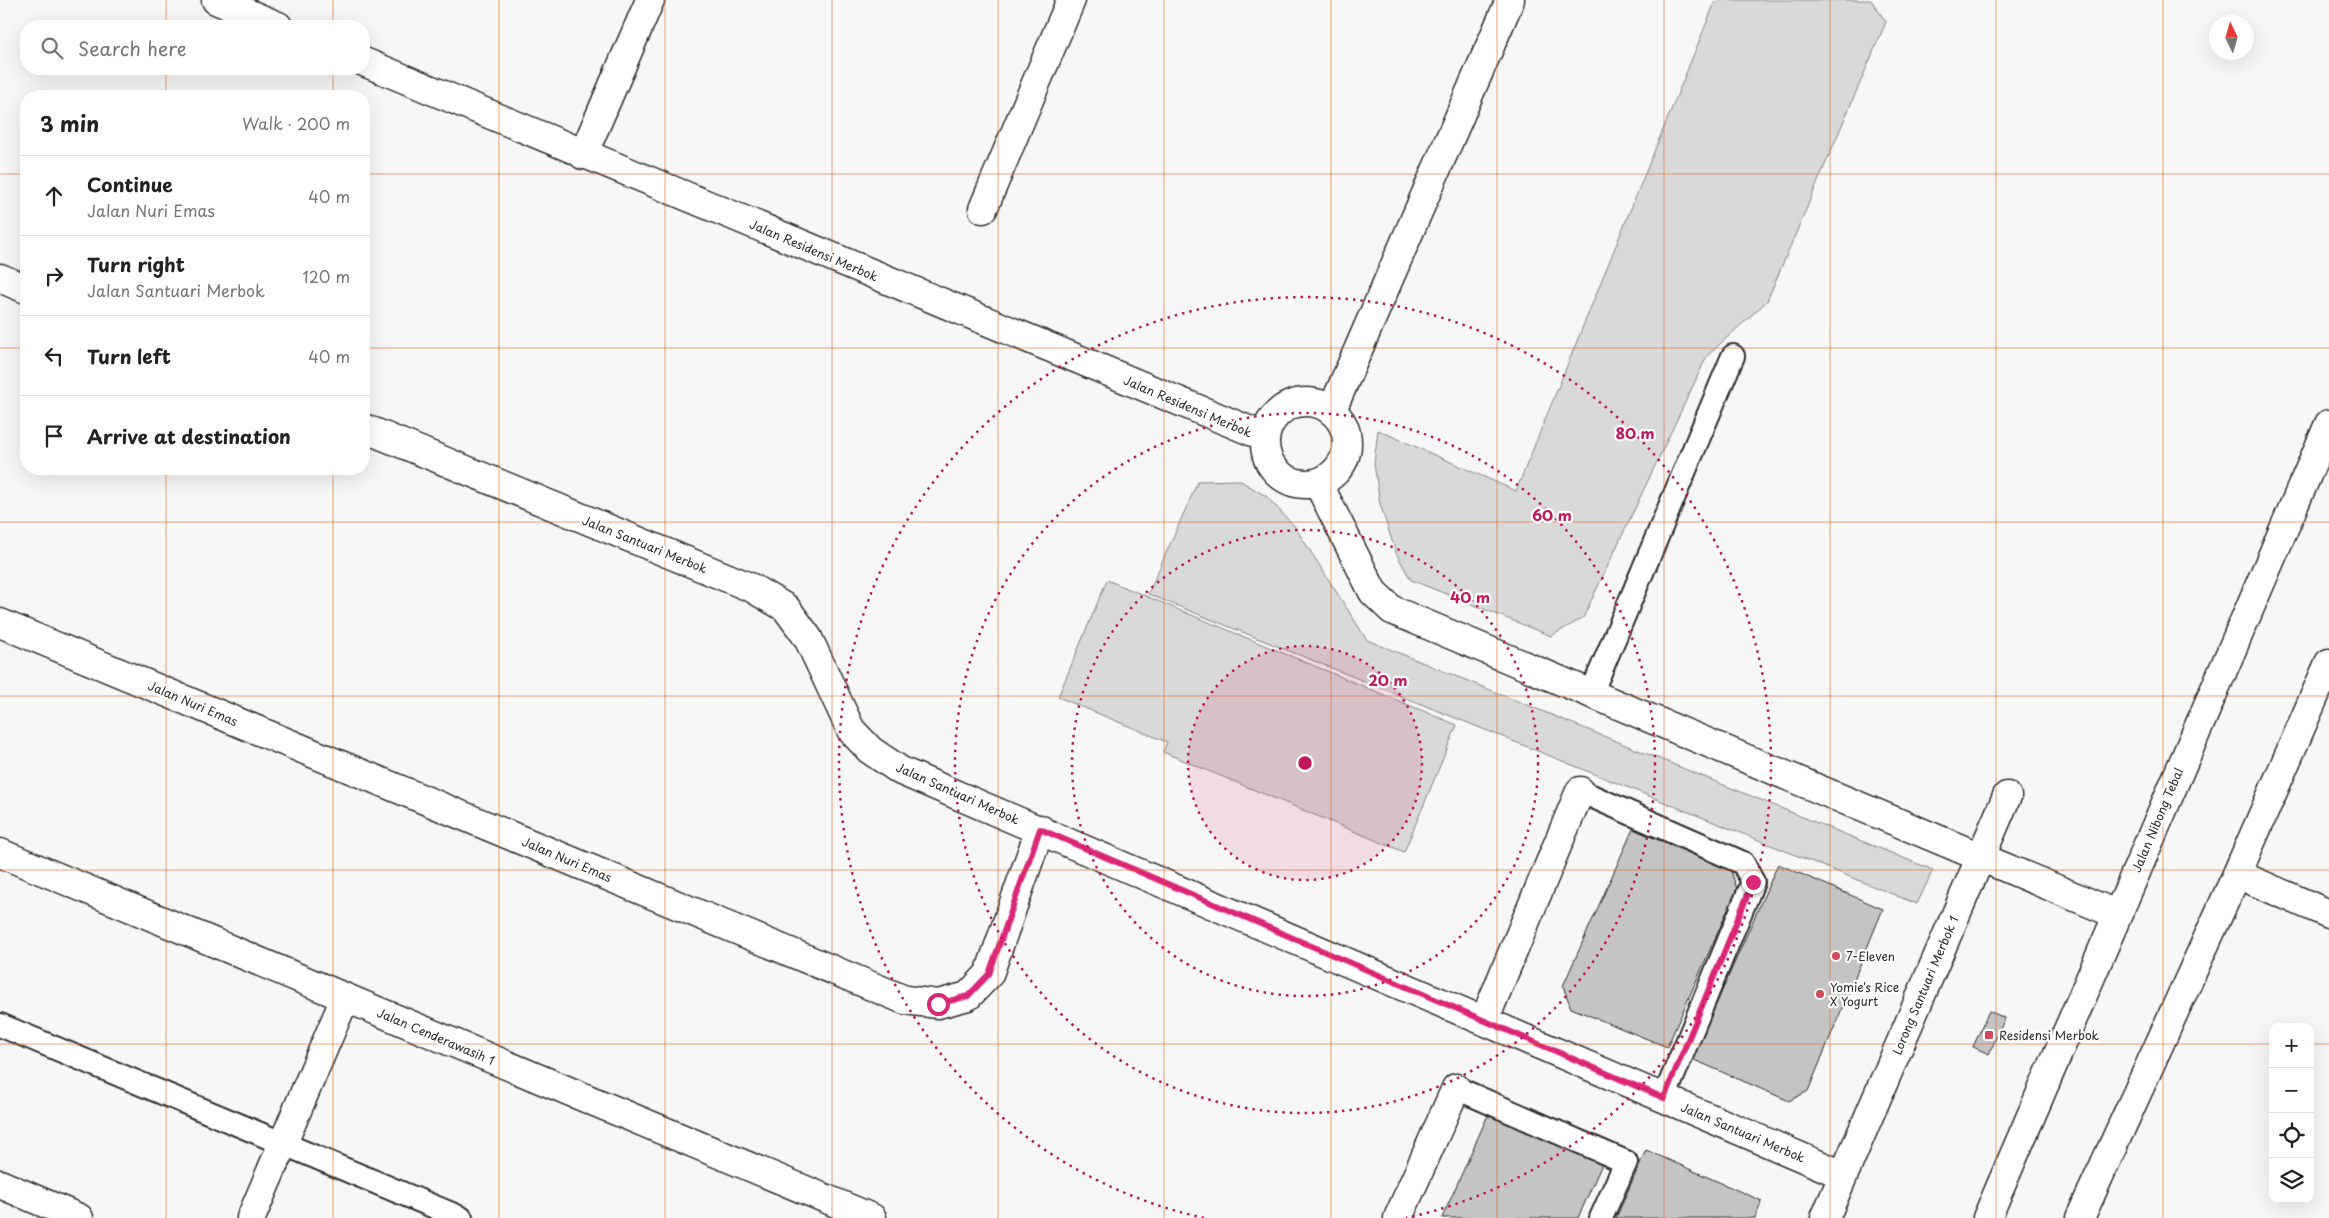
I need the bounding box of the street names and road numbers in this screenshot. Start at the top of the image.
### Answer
street label: Jalan Residensi Merbok [747,215,882,285]
street label: Jalan Residensi Merbok [1121,371,1256,441]
street label: Jalan Santuari Merbok [580,511,711,578]
street label: Jalan Nuri Emas [145,676,241,730]
street label: Jalan Santuari Merbok [893,758,1023,829]
street label: Jalan Nibong Tebal [2127,765,2187,875]
street label: Jalan Nuri Emas [519,832,615,886]
street label: Lorong Santuari Merbok 1 [1888,913,1962,1057]
street label: Jalan Cenderawasih 1 [374,1003,498,1069]
street label: Jalan Santuari Merbok [1678,1098,1808,1167]

